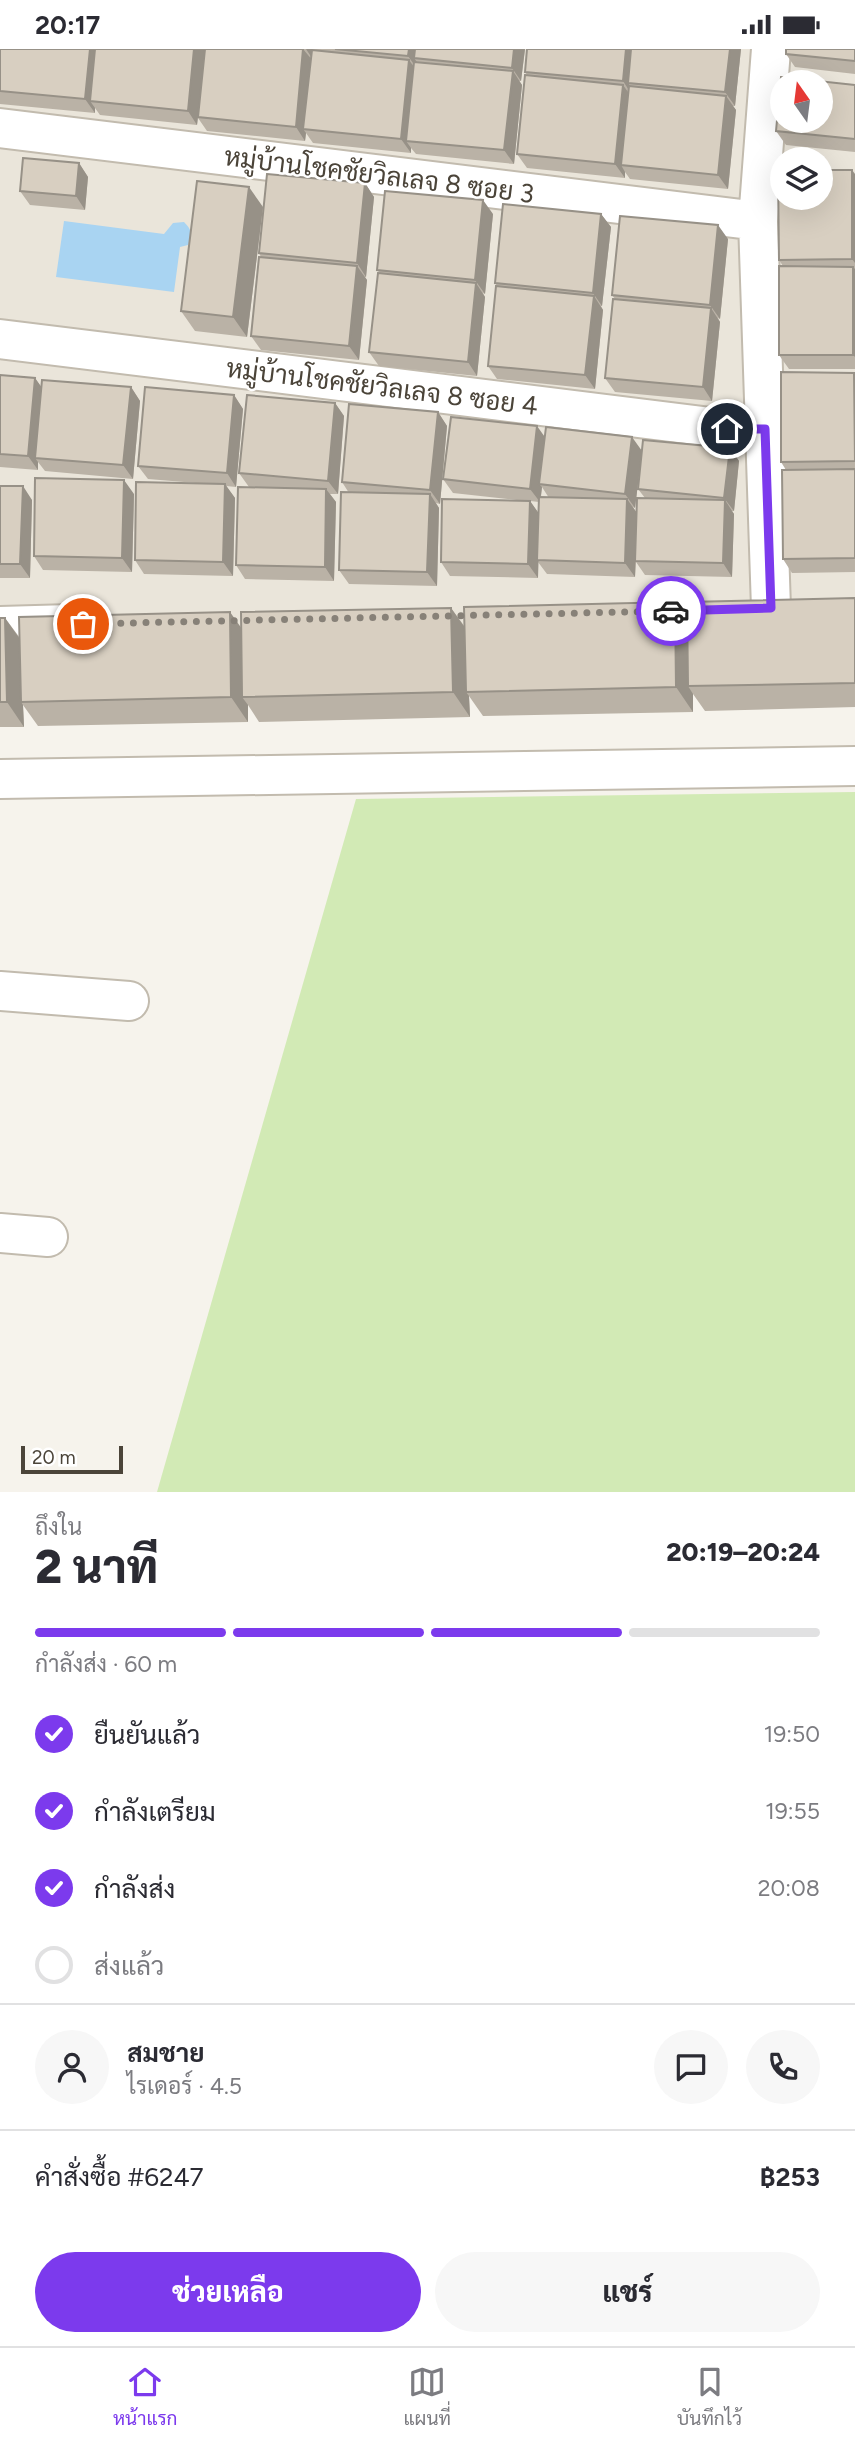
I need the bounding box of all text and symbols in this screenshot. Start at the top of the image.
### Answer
text: 20:17 [35,9,100,41]
north arrow [770,70,833,133]
map controls [770,70,833,210]
street label: หมู่บ้านโชคชัยวิลเลจ 8 ซอย 3 [222,140,536,212]
button: layers [770,147,833,210]
street label: หมู่บ้านโชคชัยวิลเลจ 8 ซอย 4 [224,352,540,424]
pin [697,399,757,459]
icon: home [708,410,746,448]
courier [636,576,706,646]
icon: car [652,592,690,630]
pin [53,594,113,654]
icon: bag [64,605,102,643]
scale bar [21,1443,122,1475]
text: 20 m [32,1446,76,1469]
text: ถึงใน [35,1513,82,1541]
text: 20:19–20:24 [666,1536,820,1568]
text: 2 นาที [35,1539,158,1595]
text: กำลังส่ง · 60 m [35,1650,177,1678]
icon: check [35,1715,73,1753]
text: ยืนยันแล้ว [94,1719,200,1751]
text: 19:50 [764,1720,820,1748]
icon: check [35,1792,73,1830]
text: กำลังเตรียม [94,1796,216,1828]
text: 19:55 [765,1797,820,1825]
icon: check [35,1869,73,1907]
text: กำลังส่ง [94,1873,175,1905]
text: 20:08 [758,1874,820,1902]
text: ส่งแล้ว [94,1950,164,1982]
button: person [35,2030,109,2104]
button: chat [654,2030,728,2104]
button: phone [746,2030,820,2104]
text: สมชาย [127,2037,204,2069]
text: ไรเดอร์ · 4.5 [127,2072,242,2100]
text: คำสั่งซื้อ #6247 [35,2161,204,2193]
text: ฿253 [760,2161,820,2193]
button: ช่วยเหลือ [35,2252,421,2332]
button: แชร์ [435,2252,820,2332]
tab: หน้าแรก [113,2363,178,2430]
tab: แผนที่ [404,2363,451,2430]
tab: บันทึกไว้ [677,2363,742,2430]

